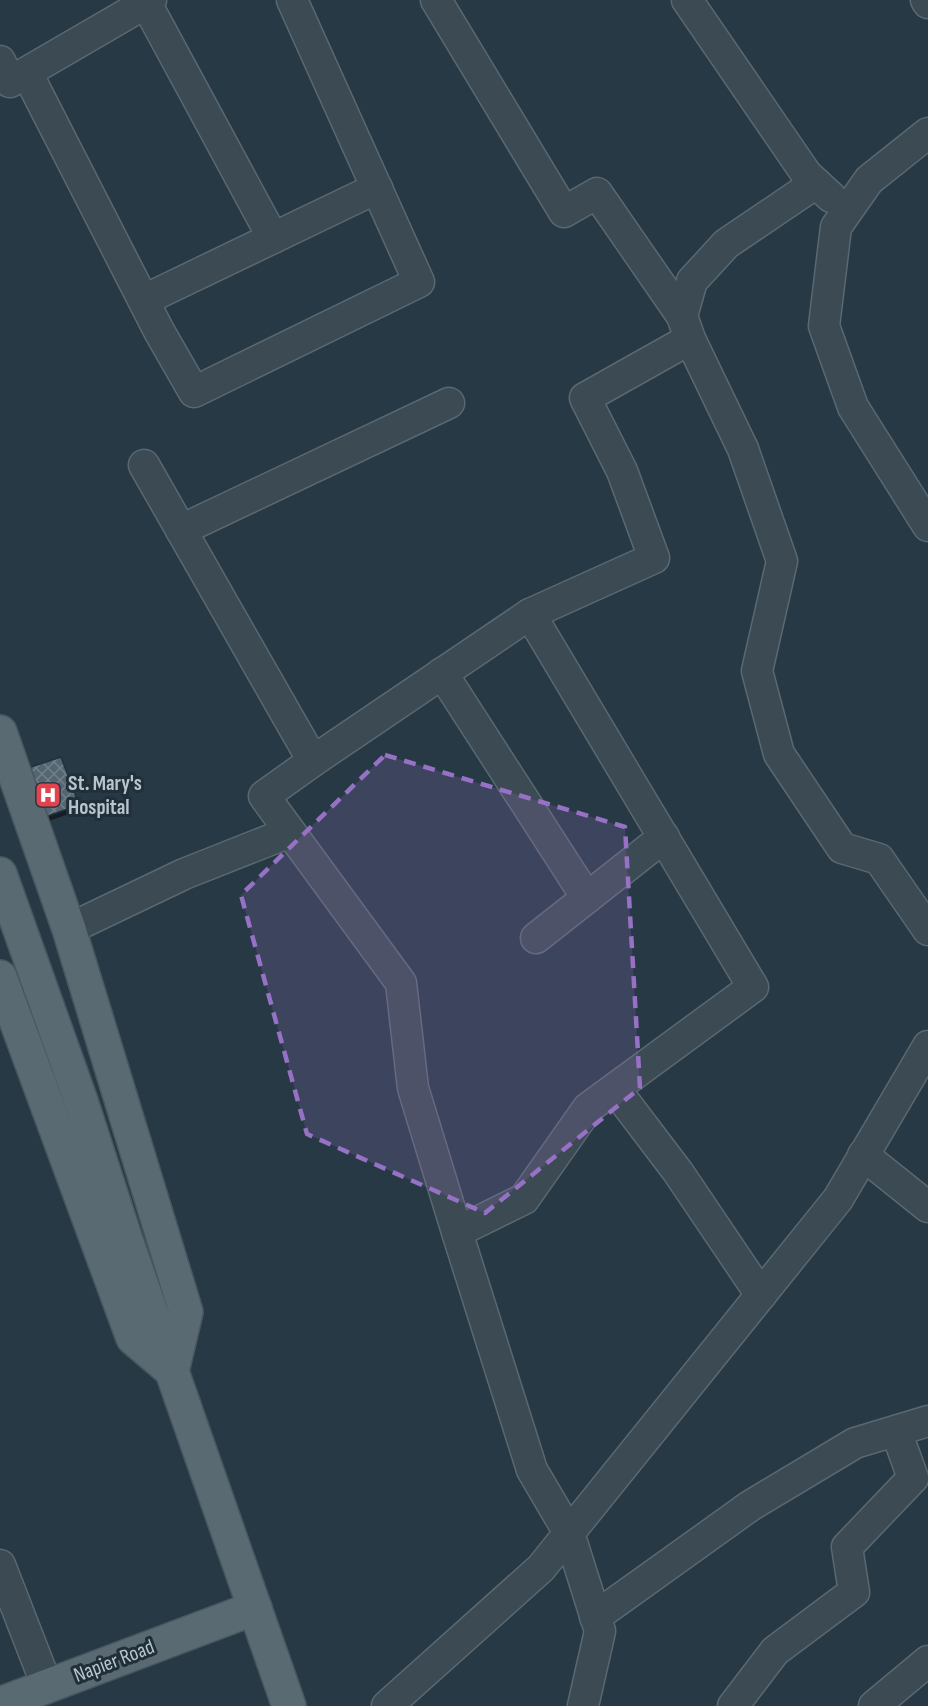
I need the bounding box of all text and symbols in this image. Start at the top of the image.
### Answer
place label: St. Mary's Hospital [68,771,142,820]
hospital icon: St. Mary's Hospital [33,780,63,810]
street label: Napier Road [70,1634,158,1688]

